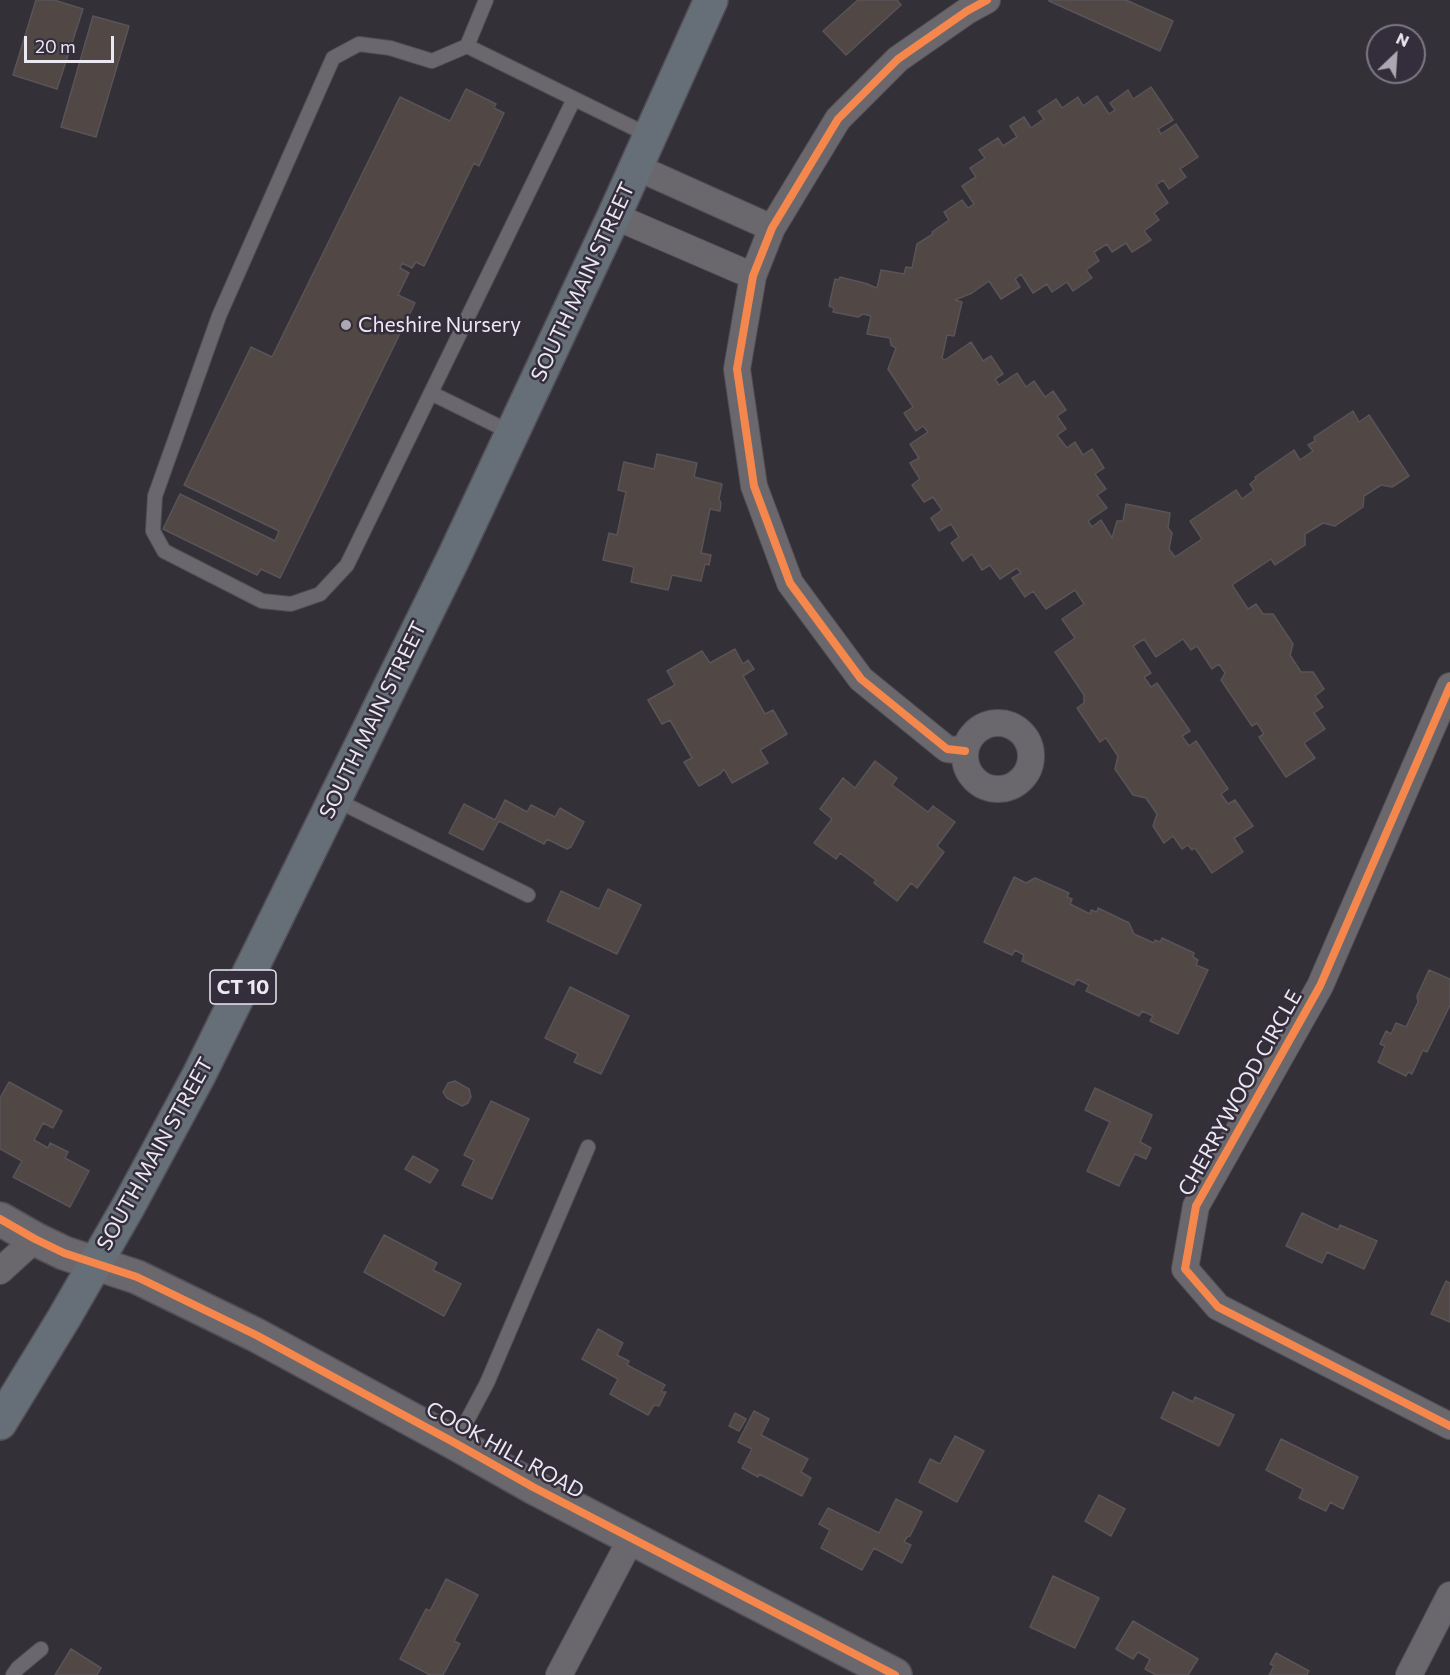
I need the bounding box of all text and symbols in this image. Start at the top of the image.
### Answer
scale bar [27,24,117,62]
north arrow [1366,24,1426,84]
text: N [1394,28,1412,50]
text: 20 m [35,35,76,57]
street label: SOUTH MAIN STREET [526,179,640,385]
place label: Cheshire Nursery [358,312,521,338]
marker: Cheshire Nursery [339,318,353,332]
street label: SOUTH MAIN STREET [314,617,432,823]
road number: CT 10 [210,970,276,1004]
street label: CHERRYWOOD CIRCLE [1173,986,1307,1200]
street label: SOUTH MAIN STREET [92,1053,218,1255]
street label: COOK HILL ROAD [422,1396,588,1504]

